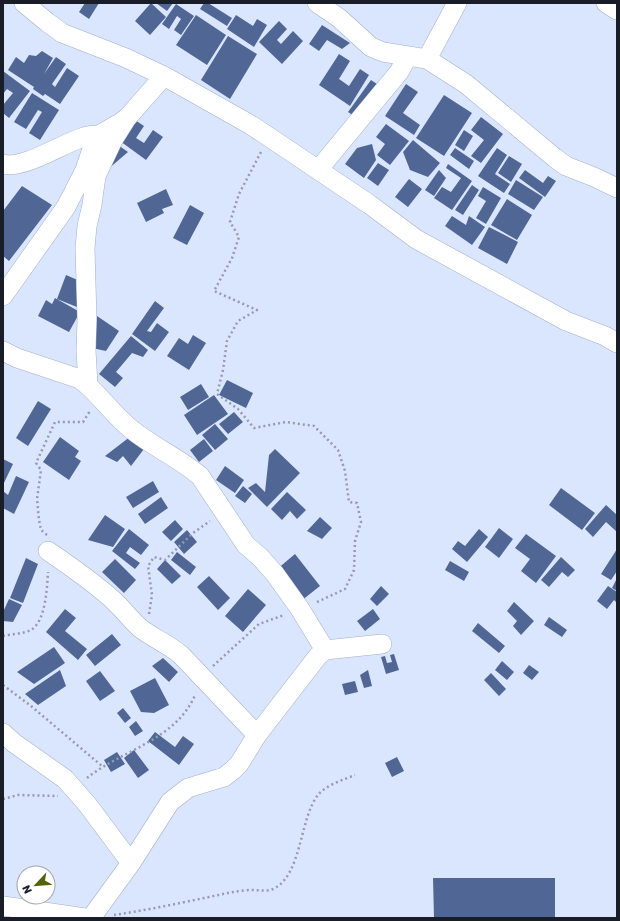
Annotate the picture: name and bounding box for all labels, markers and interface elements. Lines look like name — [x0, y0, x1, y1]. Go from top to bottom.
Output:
north arrow — [16, 865, 56, 905]
text: N — [20, 883, 35, 896]

